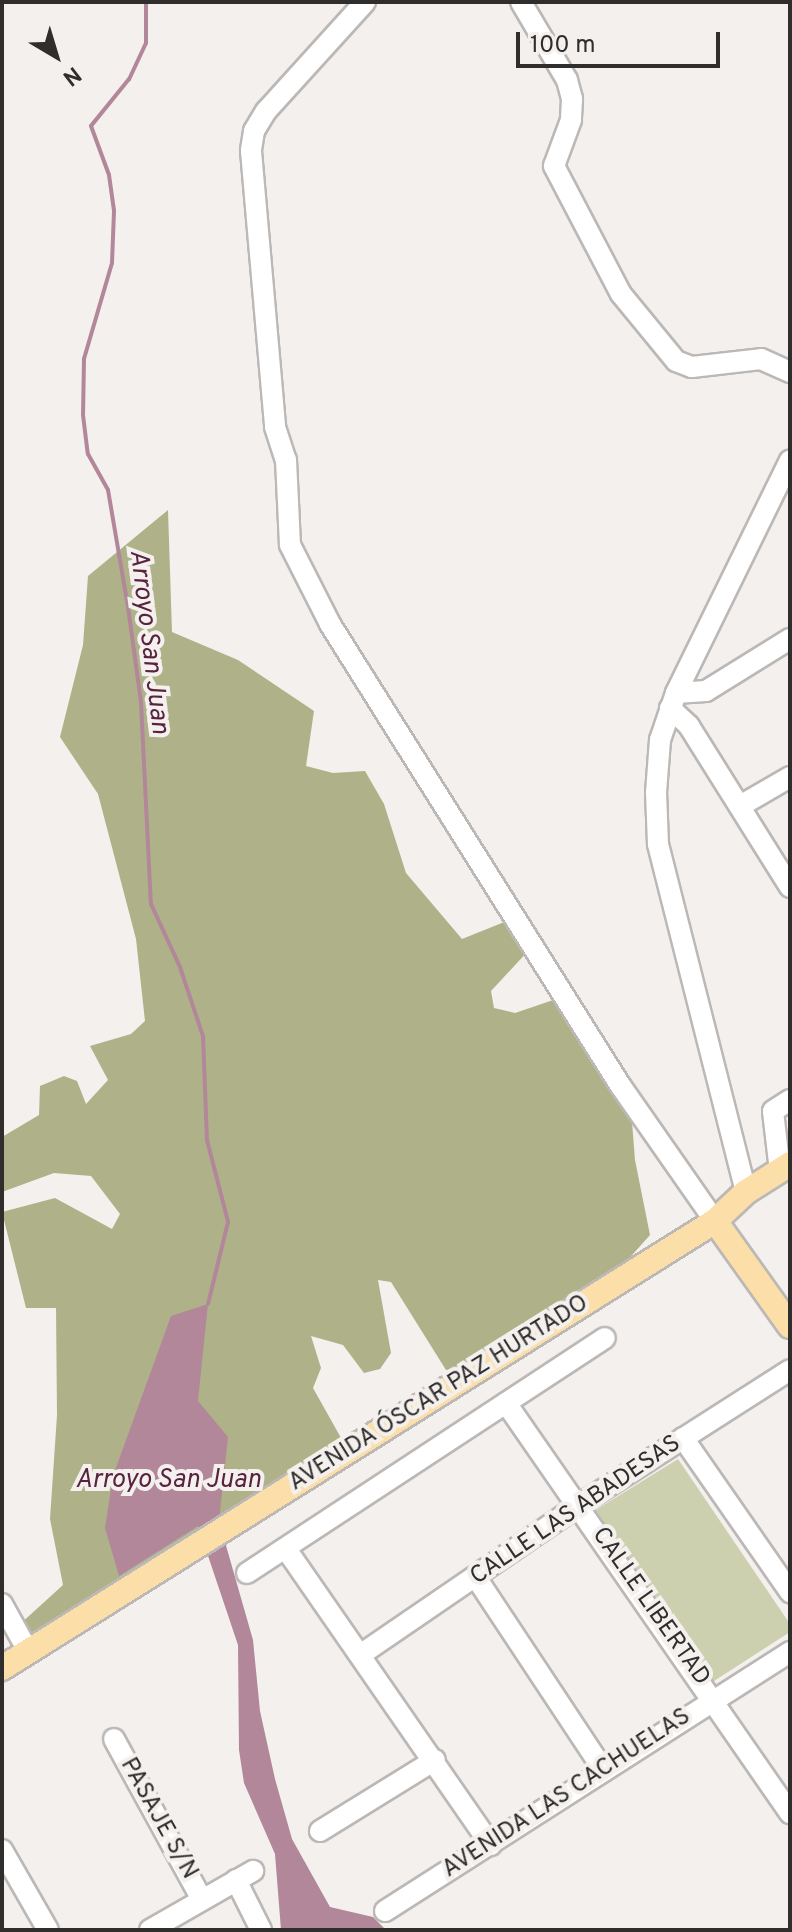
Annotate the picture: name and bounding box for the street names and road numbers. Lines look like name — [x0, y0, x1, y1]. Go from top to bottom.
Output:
street label: AVENIDA ÓSCAR PAZ HURTADO — [284, 1289, 594, 1499]
street label: CALLE LAS ABADESAS — [465, 1430, 687, 1592]
street label: CALLE LIBERTAD — [585, 1522, 715, 1692]
street label: AVENIDA LAS CACHUELAS — [437, 1703, 697, 1885]
street label: PASAJE S/N — [113, 1753, 203, 1885]

